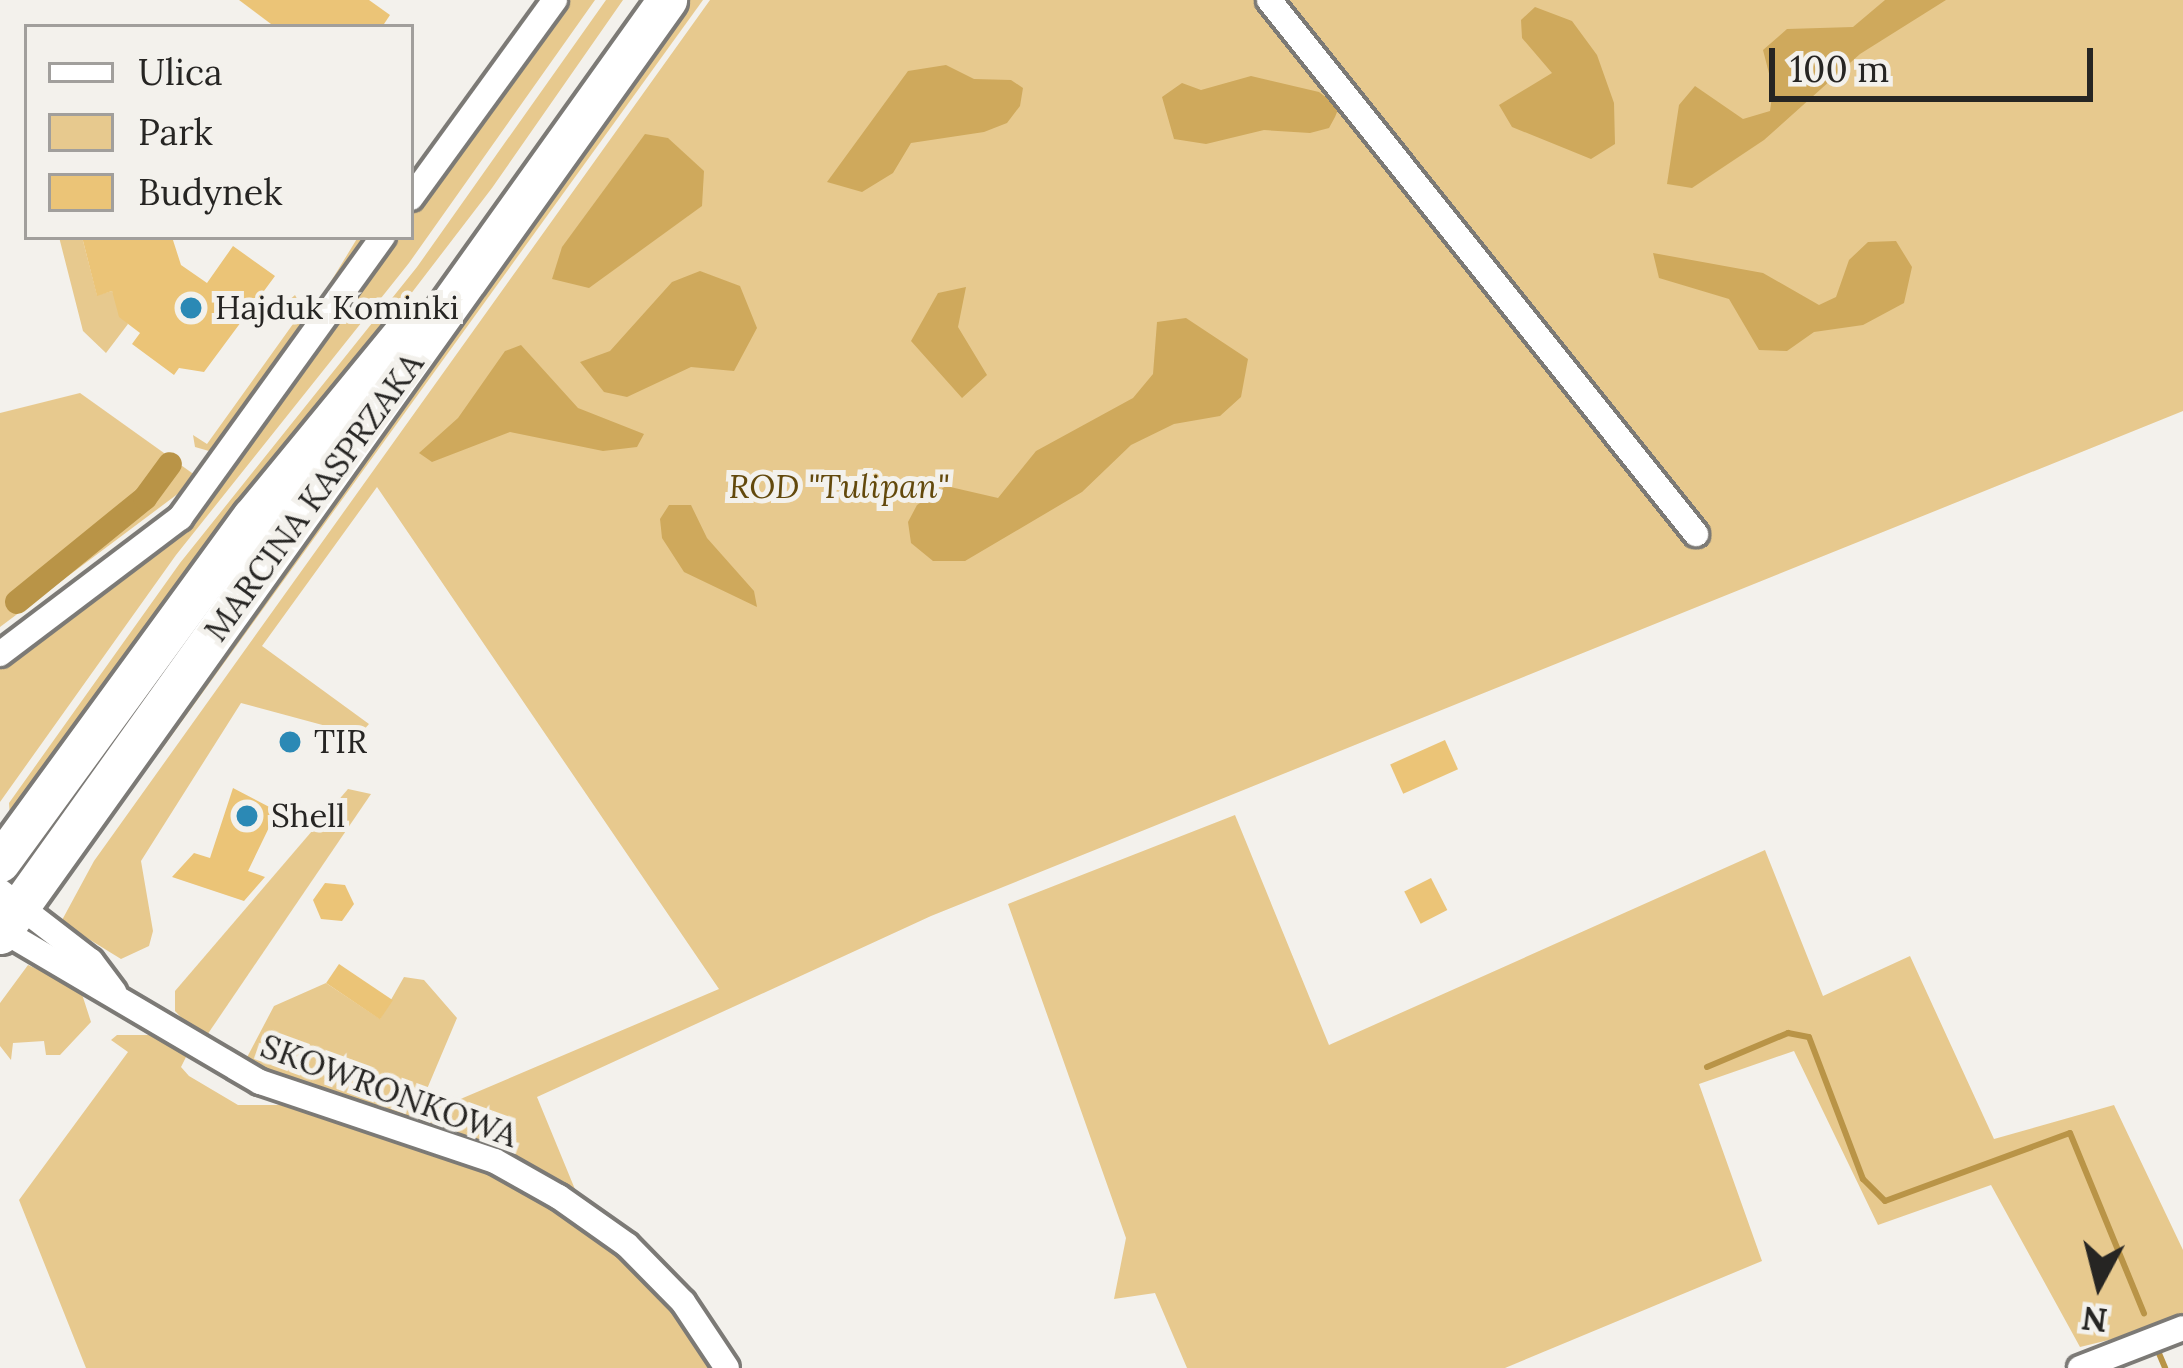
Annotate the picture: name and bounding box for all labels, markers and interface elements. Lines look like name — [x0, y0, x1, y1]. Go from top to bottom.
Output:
legend — [24, 24, 414, 240]
scale bar — [1775, 24, 2099, 98]
text: 100 m — [1790, 46, 1889, 92]
text: Ulica — [138, 49, 223, 95]
text: Park — [138, 109, 213, 155]
text: Budynek — [138, 169, 283, 215]
place label: Hajduk Kominki — [215, 288, 459, 328]
marker: Hajduk Kominki — [178, 295, 204, 321]
street label: MARCINA KASPRZAKA — [196, 345, 432, 649]
park label: ROD "Tulipan" — [729, 467, 949, 507]
place label: TIR — [314, 722, 367, 762]
marker: TIR — [277, 729, 303, 755]
place label: Shell — [271, 796, 345, 836]
marker: Shell — [234, 803, 260, 829]
street label: SKOWRONKOWA — [255, 1026, 523, 1156]
north arrow — [2039, 1224, 2159, 1344]
text: N — [2079, 1297, 2110, 1342]

